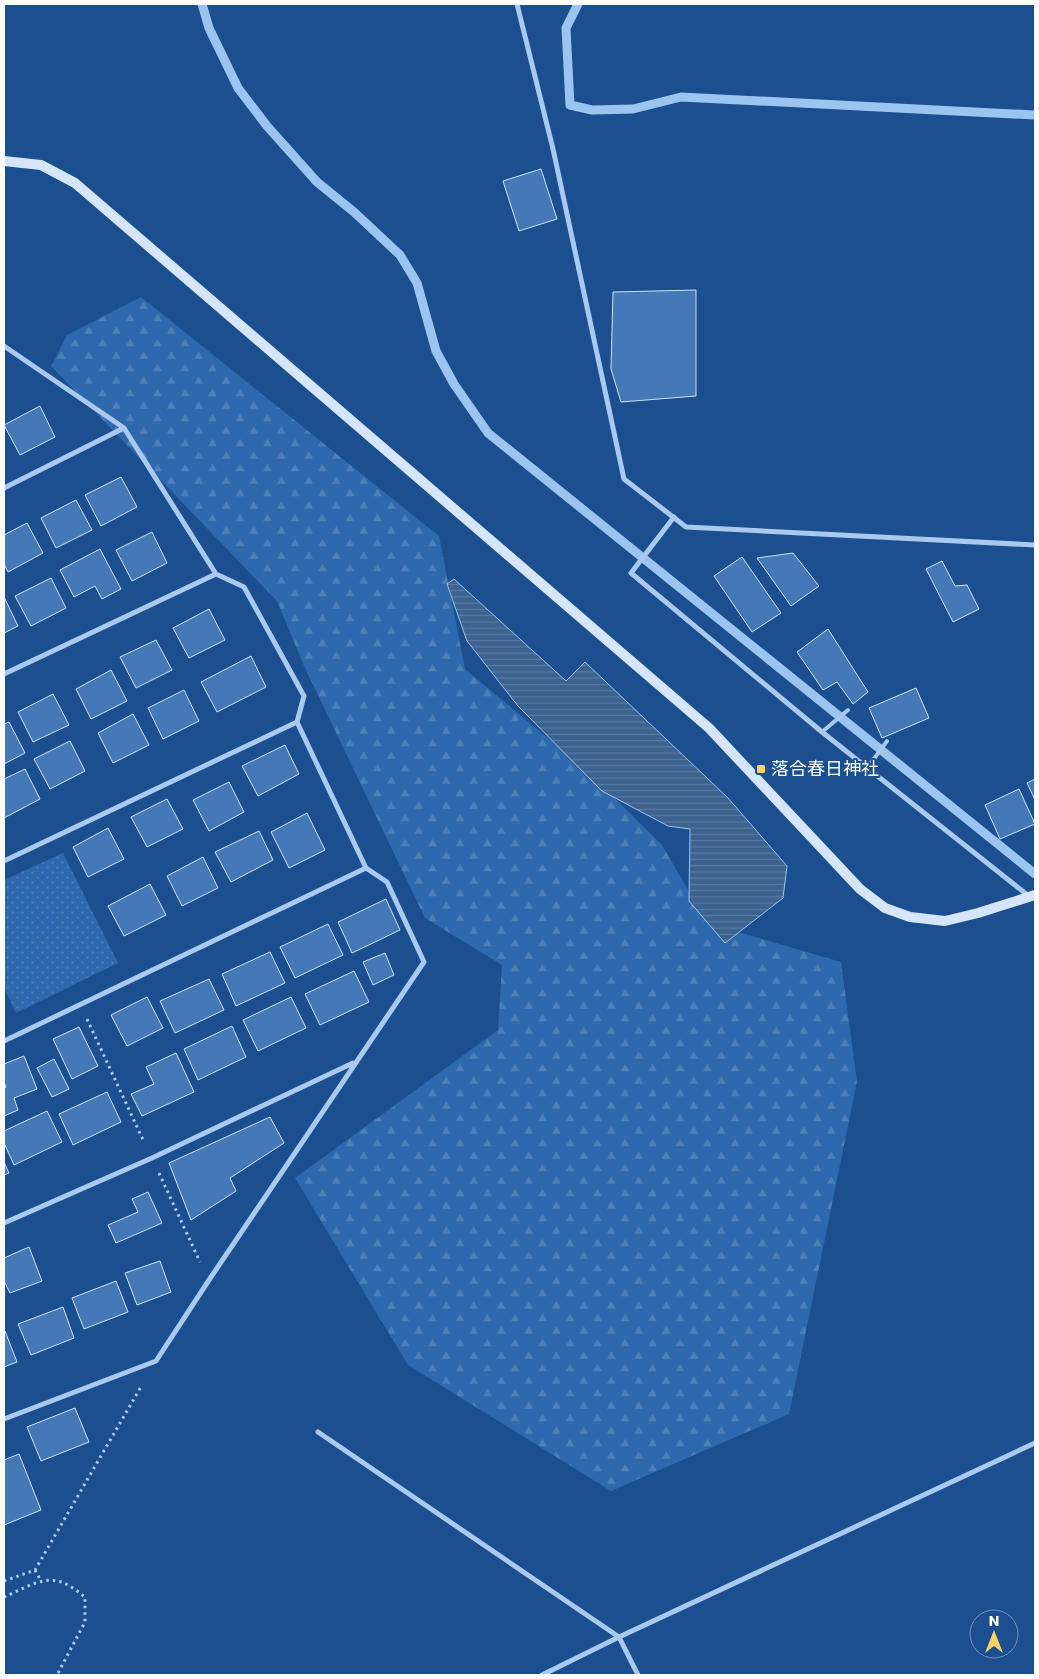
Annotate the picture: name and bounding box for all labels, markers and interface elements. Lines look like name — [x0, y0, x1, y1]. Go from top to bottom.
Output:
place label: 落合春日神社 — [771, 756, 879, 781]
marker: 落合春日神社 — [755, 763, 767, 775]
north arrow — [969, 1609, 1019, 1659]
text: N — [989, 1611, 999, 1631]

